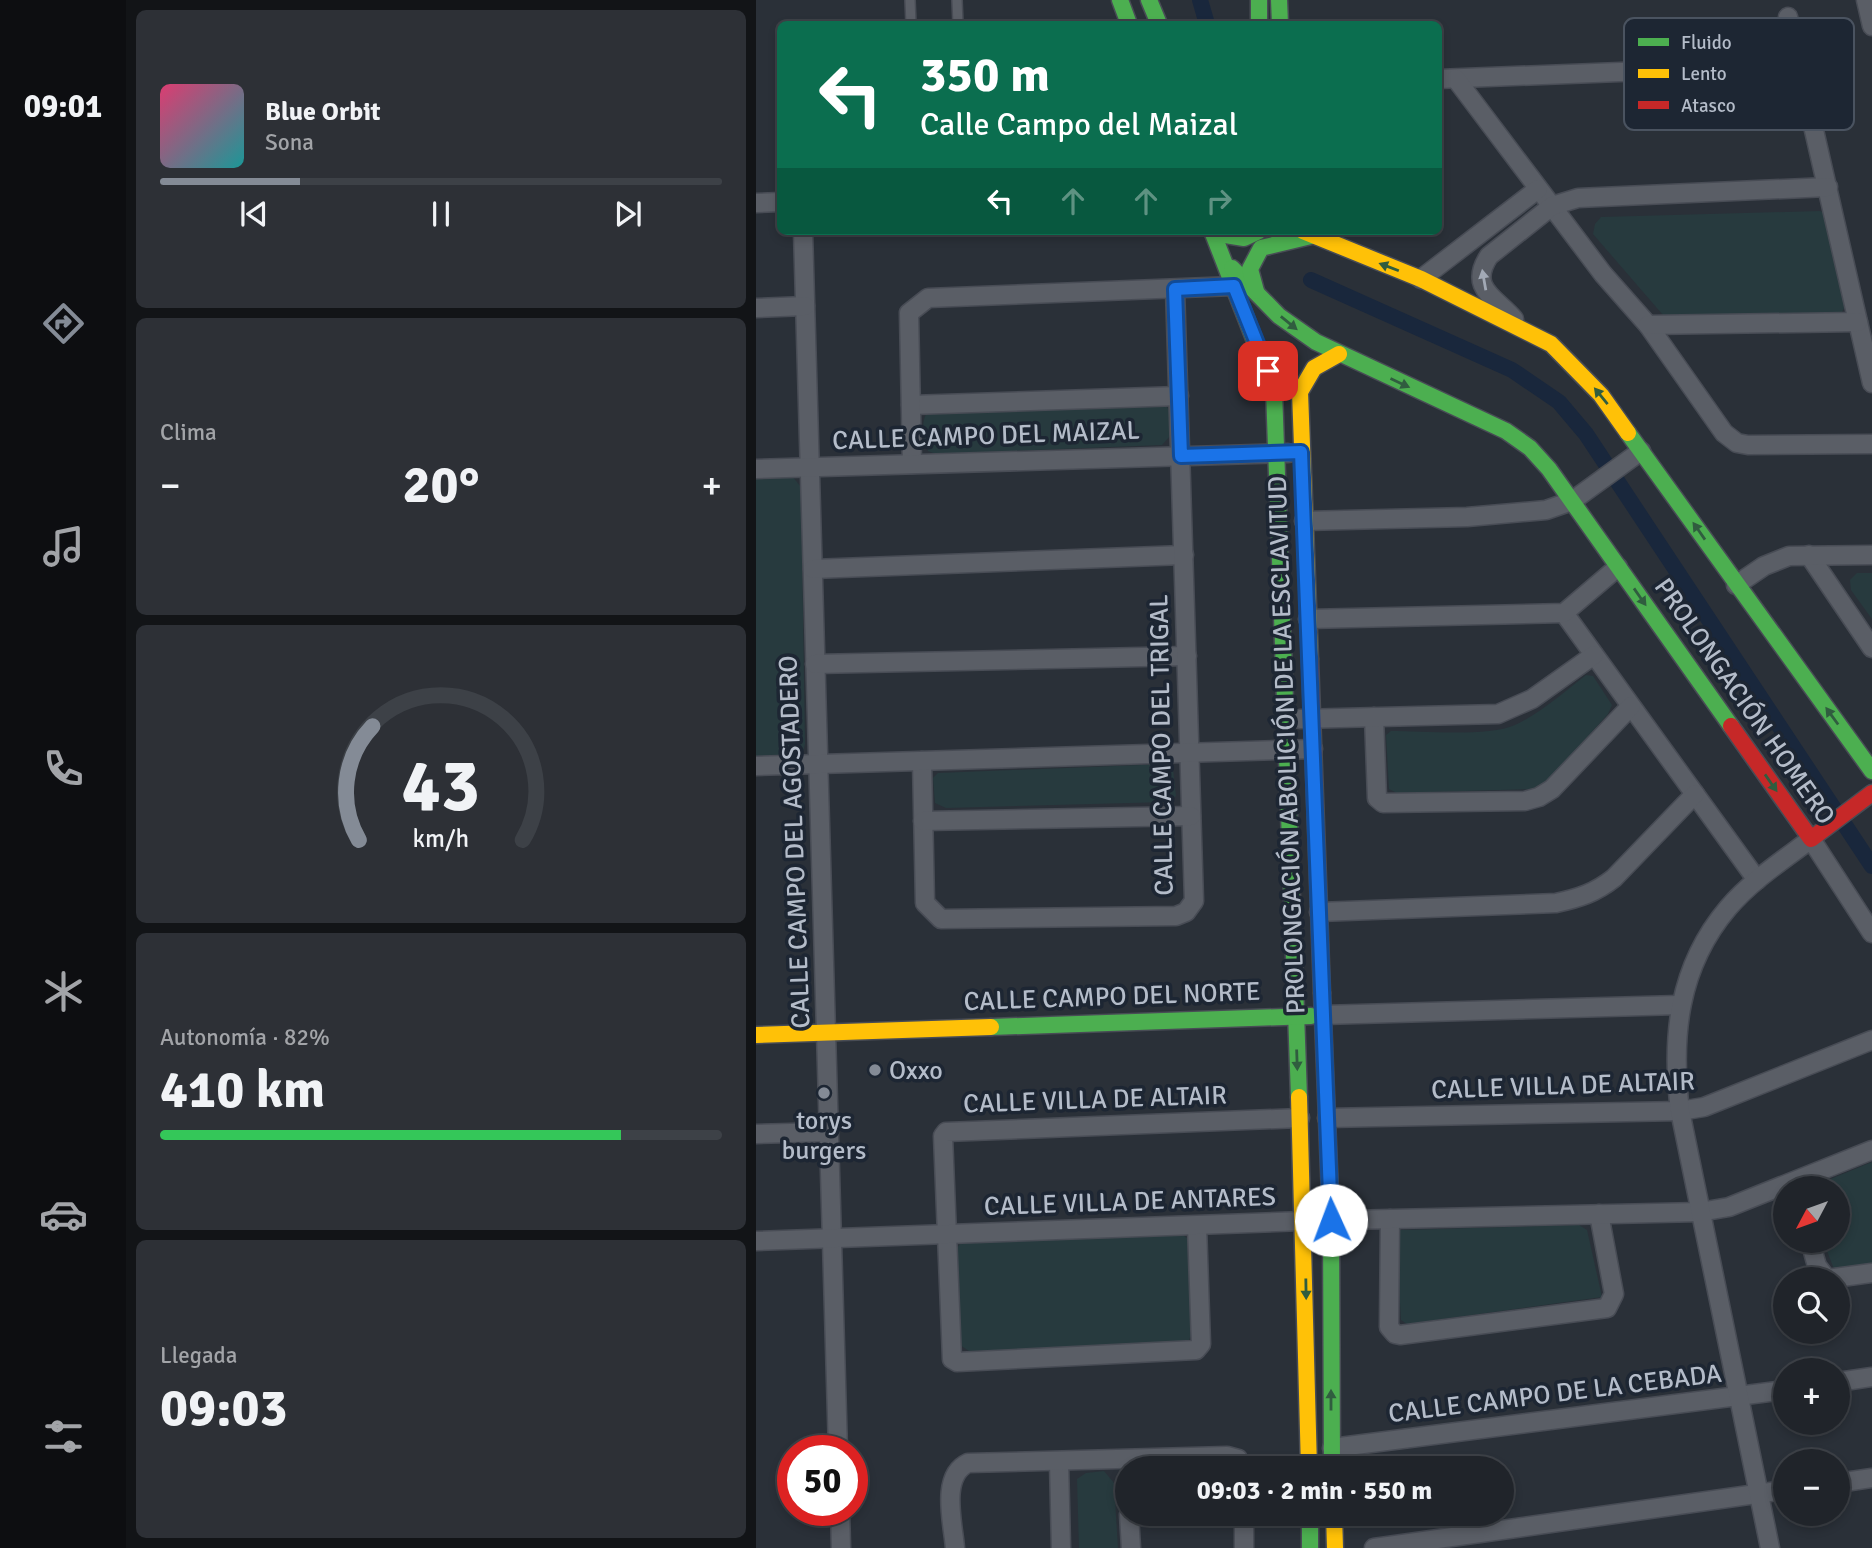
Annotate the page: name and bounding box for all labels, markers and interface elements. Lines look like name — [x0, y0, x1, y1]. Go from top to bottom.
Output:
legend — [1624, 18, 1854, 130]
text: Fluido — [1681, 31, 1732, 55]
text: 350 m — [920, 45, 1050, 105]
icon: left — [805, 49, 896, 140]
text: Lento — [1681, 62, 1727, 86]
text: 09:01 — [24, 87, 102, 126]
text: Atasco — [1681, 94, 1736, 118]
text: Blue Orbit — [265, 96, 381, 128]
text: Calle Campo del Maizal — [920, 105, 1238, 144]
text: Sona — [265, 128, 314, 157]
icon: left — [981, 182, 1019, 220]
icon: ahead — [1054, 182, 1092, 220]
icon: ahead — [1127, 182, 1165, 220]
icon: right — [1200, 182, 1238, 220]
icon: previous — [235, 195, 273, 233]
icon: pause — [422, 195, 460, 233]
icon: next — [609, 195, 647, 233]
one-way arrow — [1379, 261, 1400, 272]
one-way arrow — [1478, 269, 1489, 291]
icon: directions — [39, 299, 88, 348]
one-way arrow — [1279, 316, 1297, 331]
pin — [1238, 341, 1298, 401]
icon: arrive — [1249, 352, 1287, 390]
one-way arrow — [1390, 377, 1410, 389]
one-way arrow — [1594, 388, 1609, 405]
street label: CALLE CAMPO DEL MAIZAL — [832, 415, 1140, 457]
text: Clima — [160, 418, 217, 447]
text: 20° — [403, 453, 479, 517]
text: − — [160, 462, 181, 509]
text: + — [701, 462, 722, 509]
street label: PROLONGACIÓN ABOLICIÓN DE LA ESCLAVITUD — [1262, 475, 1312, 1015]
icon: music — [39, 522, 88, 571]
one-way arrow — [1692, 522, 1706, 540]
street label: PROLONGACIÓN HOMERO — [1647, 572, 1841, 831]
one-way arrow — [1633, 588, 1647, 606]
street label: CALLE CAMPO DEL TRIGAL — [1143, 594, 1181, 896]
street label: CALLE CAMPO DEL AGOSTADERO — [772, 655, 818, 1029]
one-way arrow — [1825, 707, 1839, 725]
text: 43 — [402, 742, 480, 831]
icon: phone — [39, 744, 88, 793]
one-way arrow — [1764, 774, 1778, 792]
text: km/h — [413, 823, 469, 854]
icon: climate — [39, 967, 88, 1016]
street label: CALLE CAMPO DEL NORTE — [963, 976, 1261, 1018]
text: Autonomía · 82% — [160, 1023, 330, 1052]
one-way arrow — [1292, 1049, 1303, 1071]
place label: Oxxo — [889, 1055, 943, 1087]
text: 410 km — [160, 1058, 325, 1122]
marker: Oxxo — [867, 1062, 883, 1078]
street label: CALLE VILLA DE ALTAIR — [1431, 1065, 1695, 1107]
street label: CALLE VILLA DE ALTAIR — [963, 1079, 1227, 1121]
marker: torys burgers — [816, 1085, 832, 1101]
place label: torys burgers — [782, 1105, 866, 1167]
north arrow — [1773, 1176, 1850, 1253]
map controls — [1773, 1176, 1850, 1526]
street label: CALLE VILLA DE ANTARES — [983, 1181, 1277, 1223]
position arrow — [1294, 1183, 1368, 1257]
icon: car — [39, 1190, 88, 1239]
button: search — [1773, 1267, 1850, 1344]
one-way arrow — [1300, 1278, 1312, 1300]
text: Llegada — [160, 1341, 237, 1370]
street label: CALLE CAMPO DE LA CEBADA — [1387, 1358, 1724, 1430]
button: + — [1773, 1358, 1850, 1435]
text: 09:03 — [160, 1376, 288, 1440]
one-way arrow — [1325, 1389, 1337, 1411]
icon: filters — [39, 1412, 88, 1461]
speed limit sign: 50 — [777, 1435, 868, 1526]
button: − — [1773, 1449, 1850, 1526]
text: 09:03 · 2 min · 550 m — [1197, 1475, 1432, 1507]

